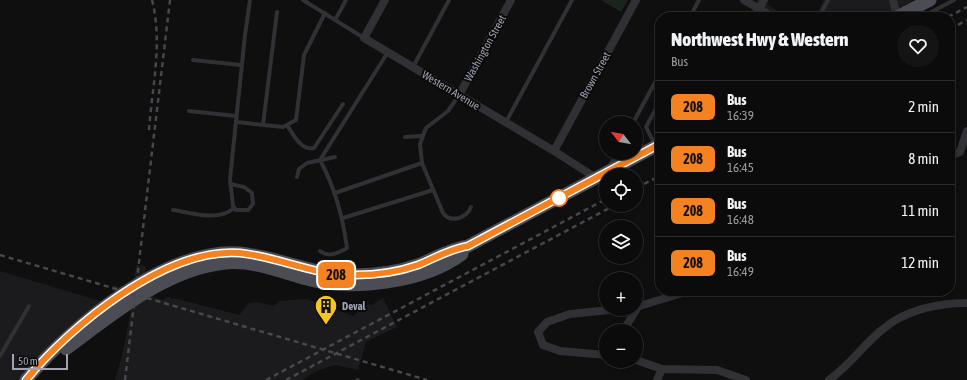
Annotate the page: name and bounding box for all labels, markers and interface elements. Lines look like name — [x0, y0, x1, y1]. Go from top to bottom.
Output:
street label: Washington Street — [462, 13, 508, 83]
button: heart — [897, 25, 939, 67]
text: Northwest Hwy & Western — [671, 28, 848, 50]
street label: Brown Street — [577, 50, 613, 100]
text: Bus — [671, 54, 688, 69]
street label: Western Avenue — [420, 68, 482, 112]
text: Bus — [727, 91, 747, 108]
text: 2 min — [908, 98, 939, 115]
text: 208 — [683, 99, 703, 115]
text: 16:39 — [727, 108, 754, 123]
north arrow — [599, 116, 643, 160]
map controls — [599, 116, 643, 368]
text: Bus — [727, 143, 747, 160]
text: 8 min — [908, 150, 939, 167]
text: 208 — [683, 151, 703, 167]
text: 16:45 — [727, 160, 754, 175]
button: locate — [599, 168, 643, 212]
unlabelled marker — [550, 189, 568, 207]
text: Bus — [727, 195, 747, 212]
text: 11 min — [901, 202, 939, 219]
text: 208 — [683, 203, 703, 219]
text: 16:48 — [727, 212, 754, 227]
button: layers — [599, 220, 643, 264]
text: Bus — [727, 247, 747, 264]
text: 12 min — [901, 254, 939, 271]
text: 208 — [683, 255, 703, 271]
line badge: 208 — [313, 262, 359, 288]
text: 16:49 — [727, 264, 754, 279]
text: 208 — [326, 267, 346, 283]
button: + — [599, 272, 643, 316]
building icon: Deval — [313, 293, 339, 326]
place label: Deval — [342, 300, 367, 312]
button: − — [599, 324, 643, 368]
scale bar — [12, 352, 68, 371]
text: 50 m — [18, 355, 38, 367]

